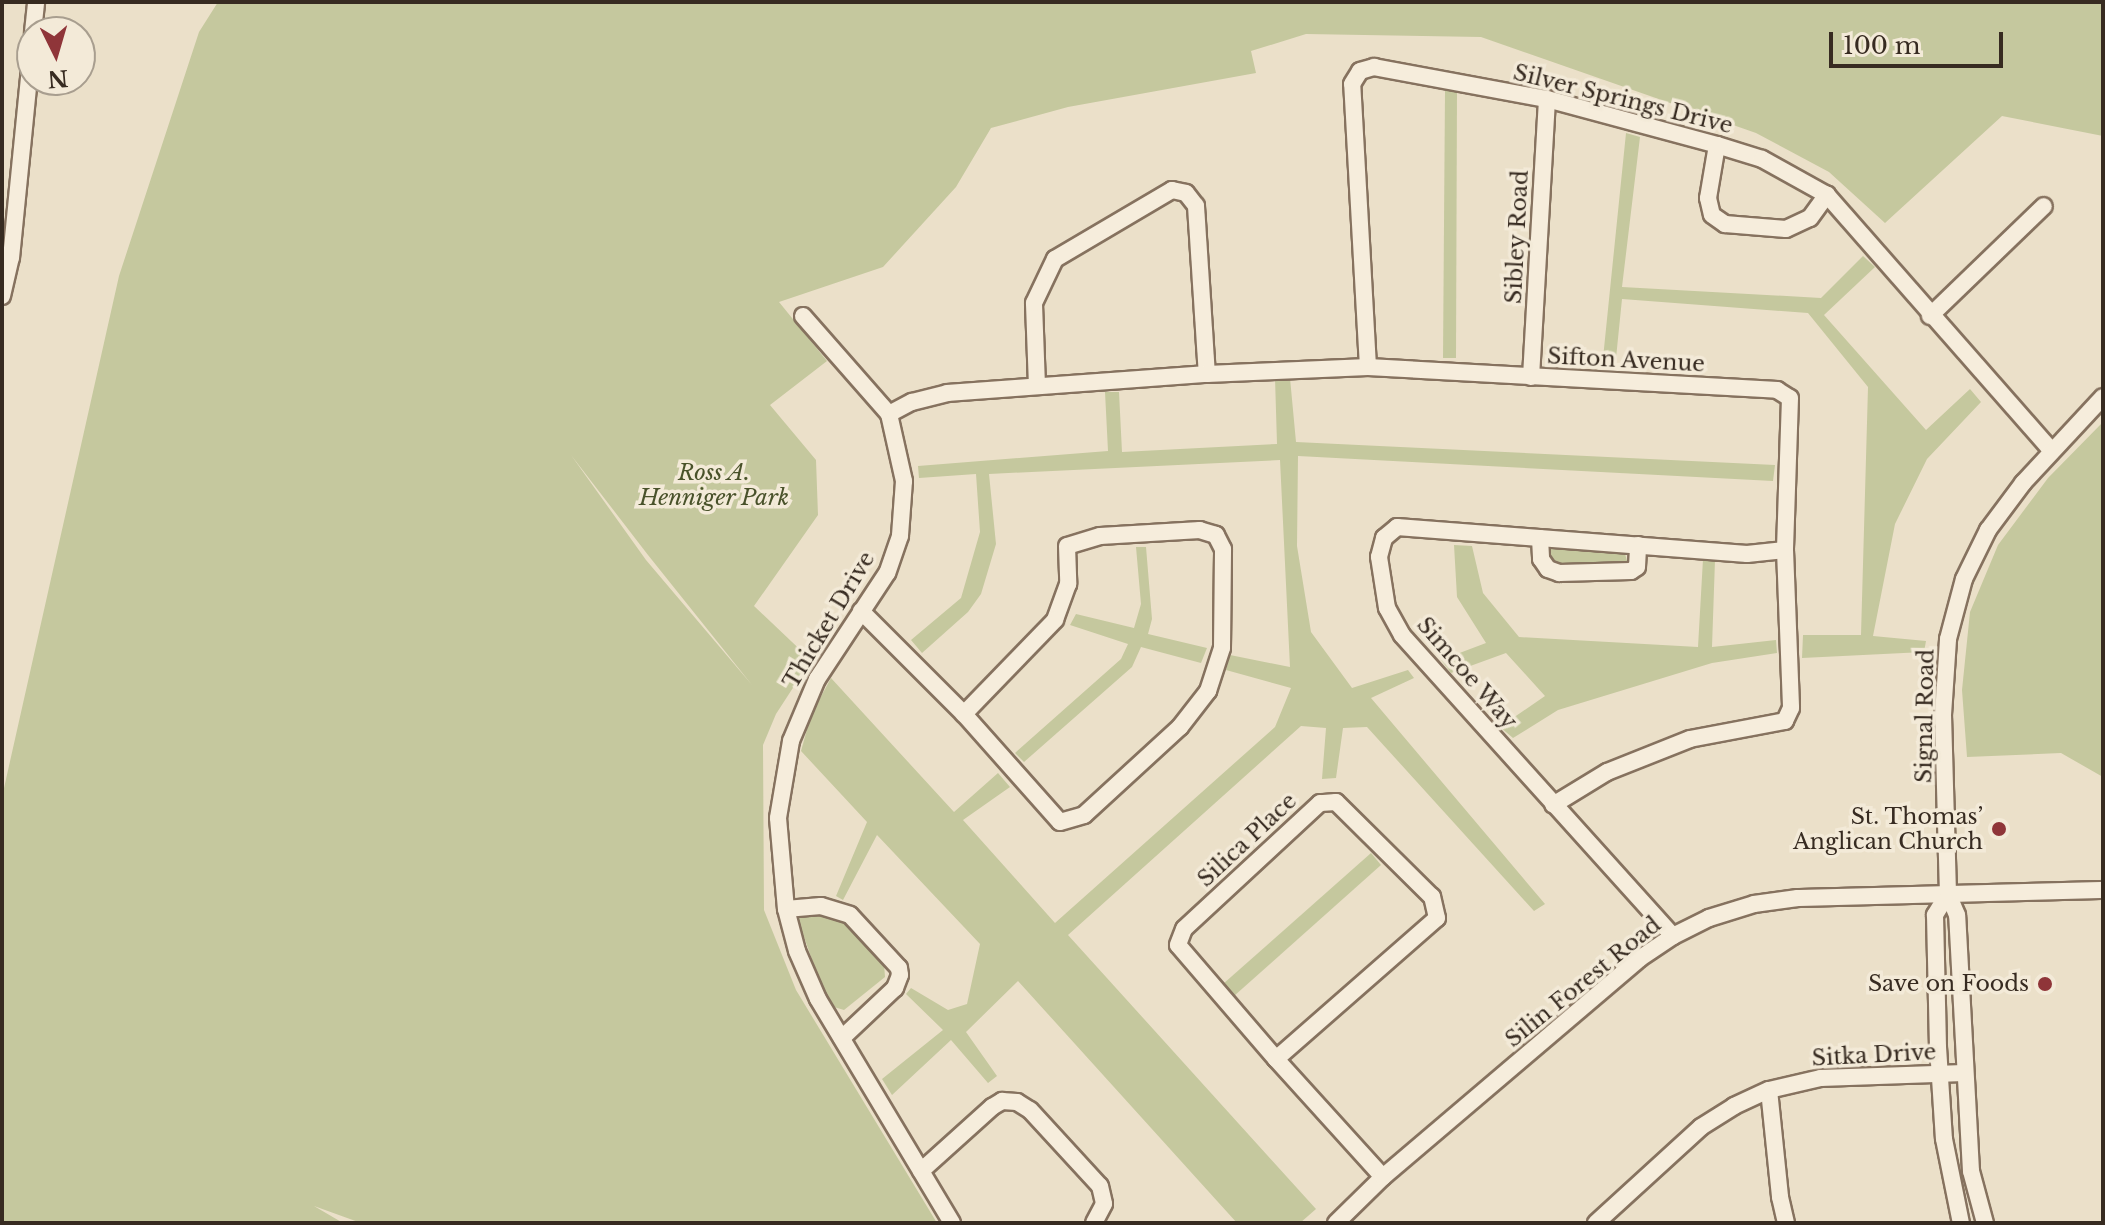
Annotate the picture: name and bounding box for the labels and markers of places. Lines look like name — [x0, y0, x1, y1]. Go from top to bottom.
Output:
place label: St. Thomas’ Anglican Church — [1793, 803, 1983, 854]
marker: St. Thomas’ Anglican Church — [1990, 820, 2008, 838]
place label: Save on Foods — [1868, 971, 2029, 997]
marker: Save on Foods — [2036, 975, 2054, 993]

